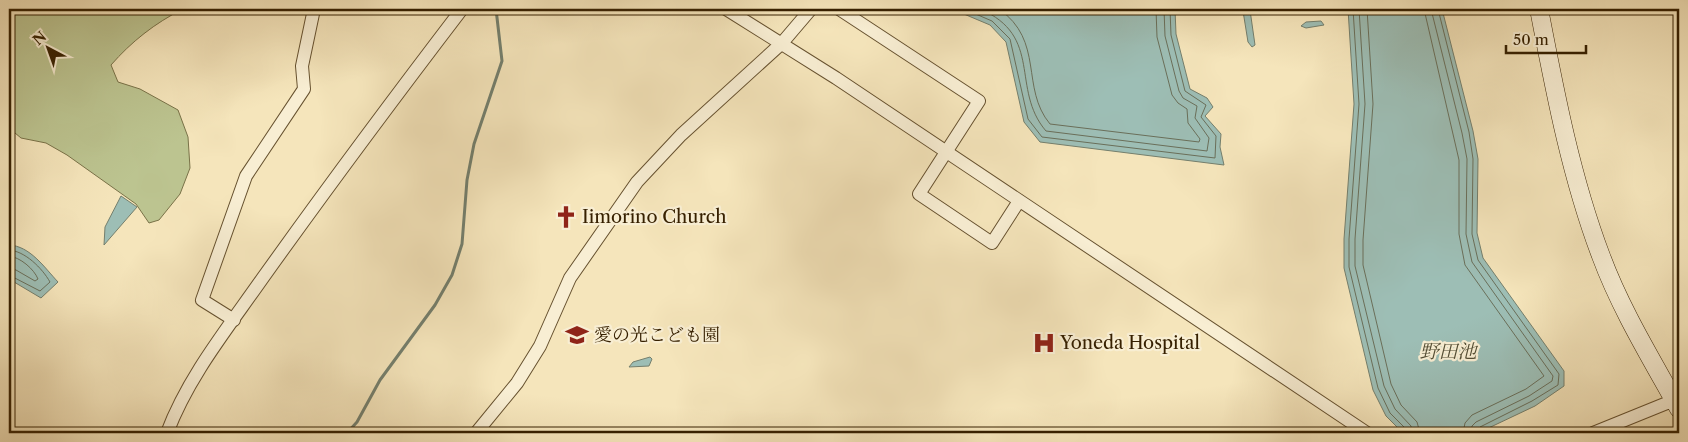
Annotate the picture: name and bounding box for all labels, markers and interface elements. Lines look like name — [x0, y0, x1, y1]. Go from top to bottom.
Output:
north arrow — [22, 22, 72, 72]
scale bar — [1506, 22, 1586, 54]
text: N — [29, 27, 50, 49]
text: 50 m — [1513, 30, 1549, 49]
church icon: Iimorino Church — [553, 204, 579, 230]
place label: Iimorino Church — [582, 206, 727, 228]
school or university icon: 愛の光こども園 — [564, 322, 590, 348]
place label: 愛の光こども園 — [594, 324, 720, 346]
hospital icon: Yoneda Hospital — [1031, 330, 1057, 356]
place label: Yoneda Hospital — [1059, 332, 1200, 354]
water label: 野田池 — [1419, 340, 1478, 363]

